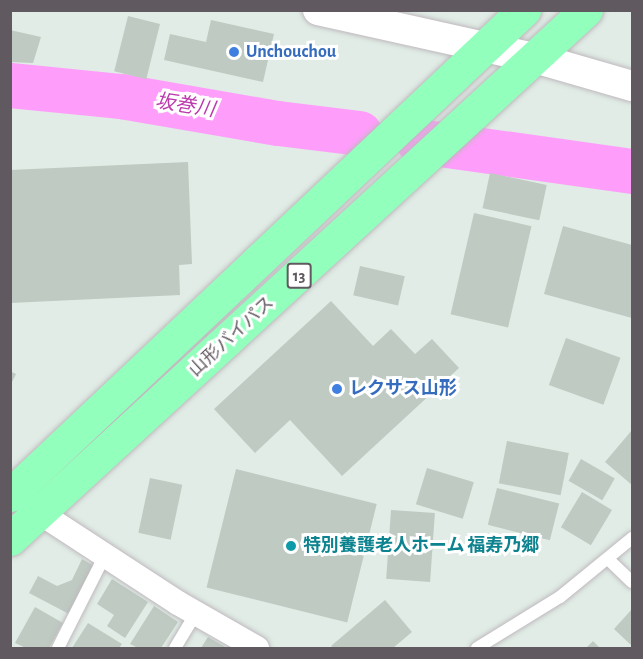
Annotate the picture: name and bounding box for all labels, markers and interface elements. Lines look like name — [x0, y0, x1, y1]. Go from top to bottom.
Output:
place label: Unchouchou — [246, 41, 336, 63]
marker: Unchouchou — [227, 45, 241, 59]
water label: 坂巻川 — [153, 89, 217, 123]
road number: 13 — [286, 263, 312, 289]
street label: 山形バイパス — [185, 292, 279, 382]
place label: レクサス山形 — [349, 378, 457, 400]
marker: レクサス山形 — [330, 382, 344, 396]
place label: 特別養護老人ホーム 福寿乃郷 — [303, 535, 540, 557]
marker: 特別養護老人ホーム 福寿乃郷 — [284, 539, 298, 553]

